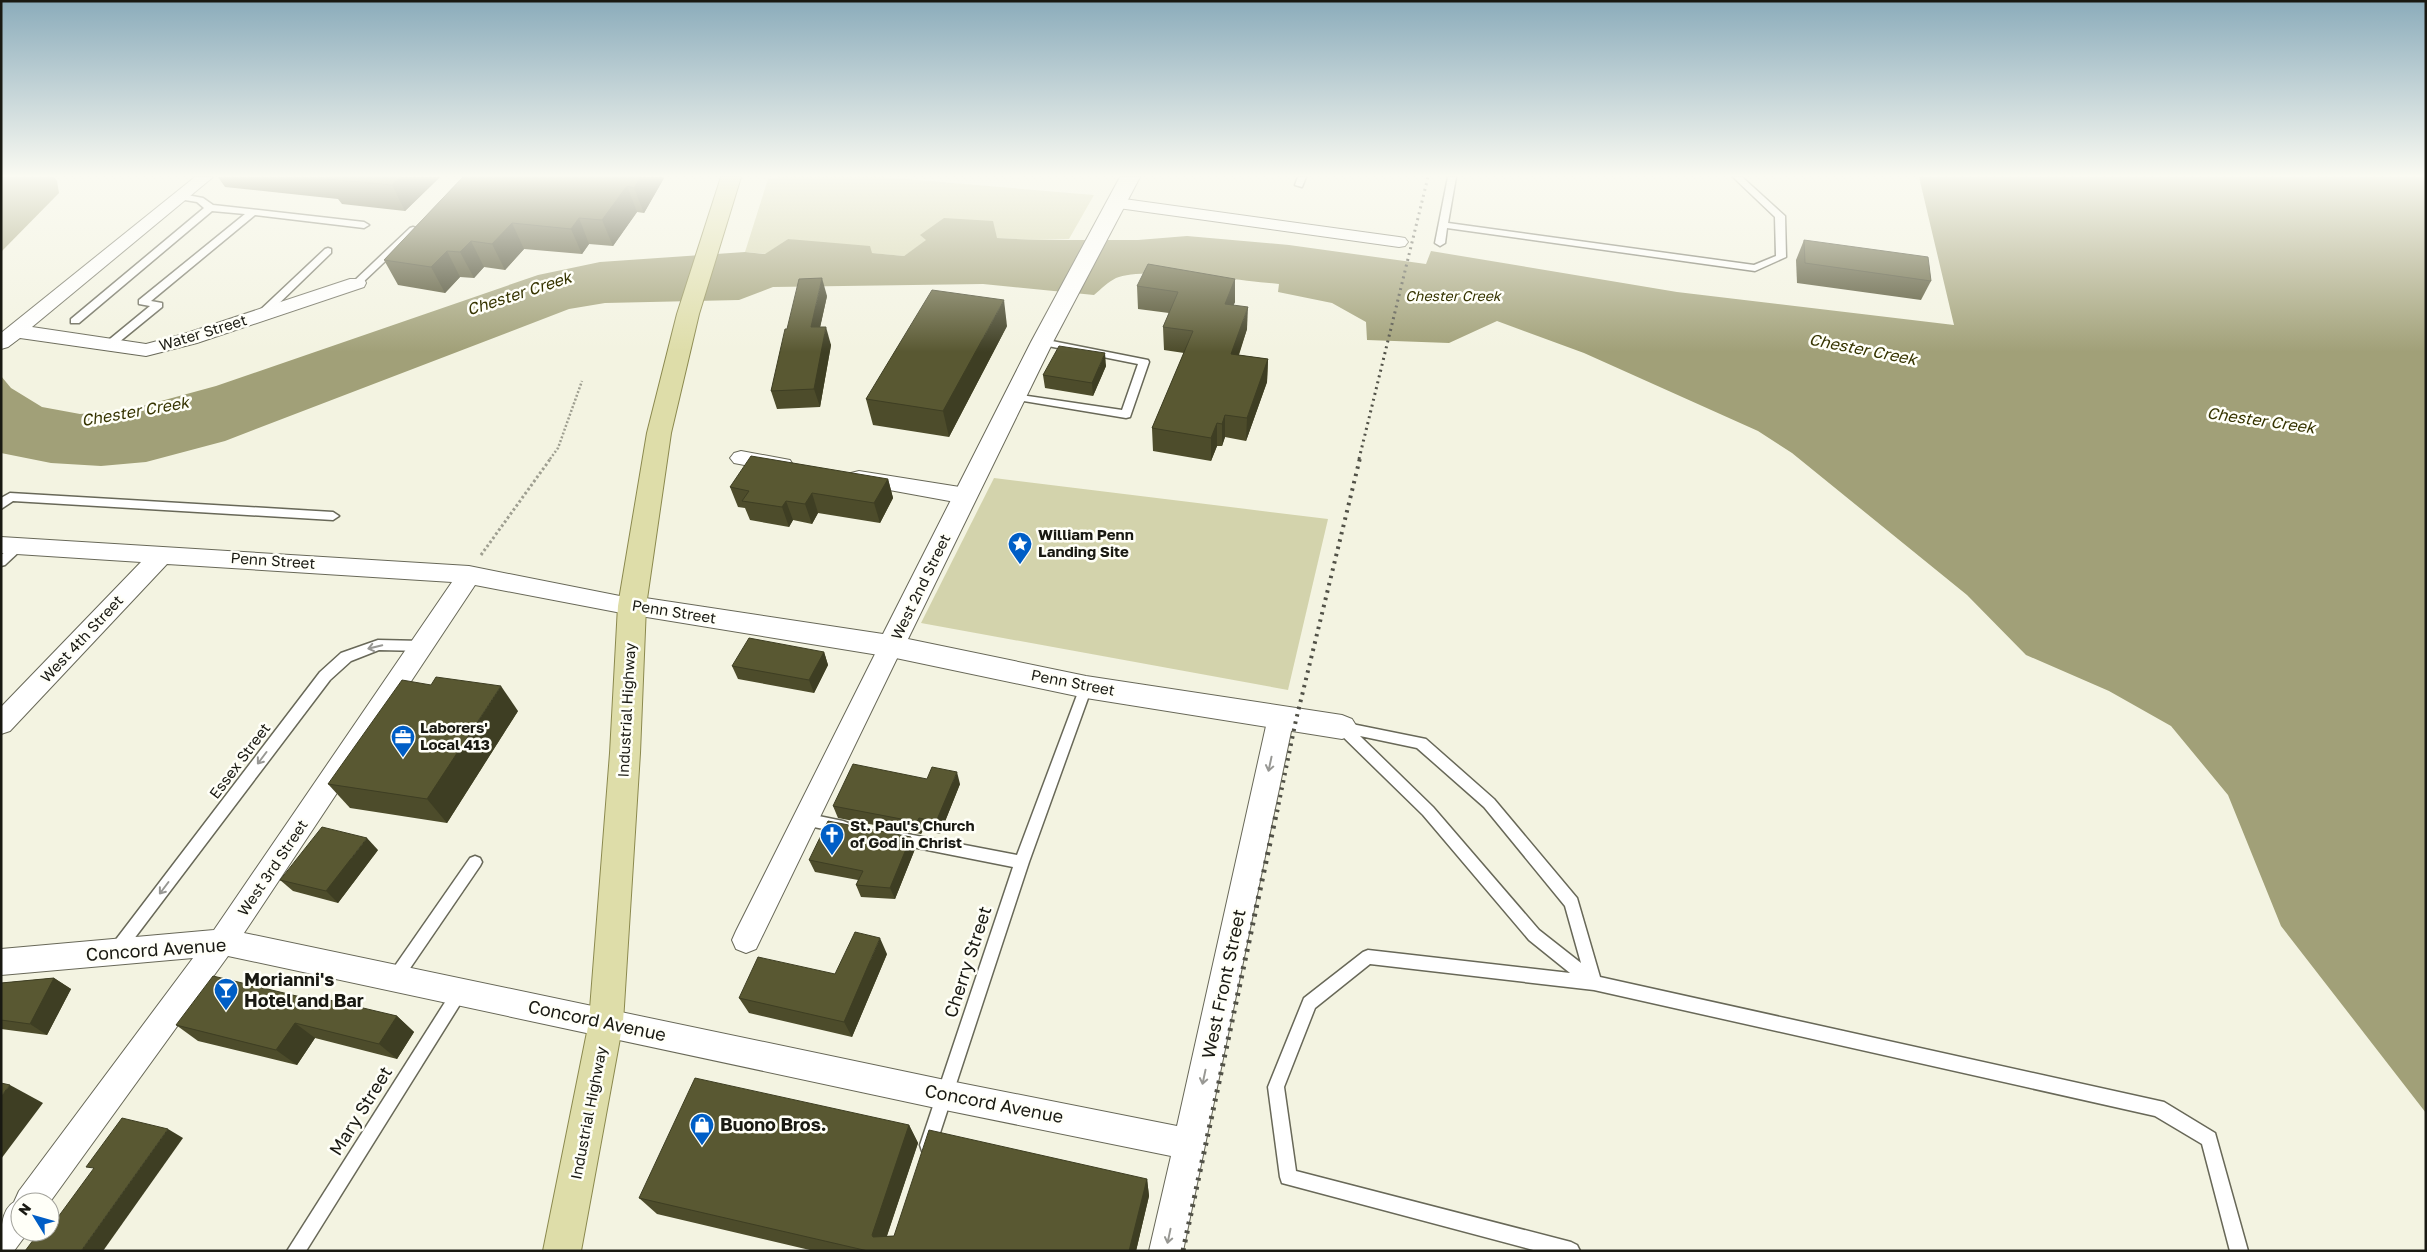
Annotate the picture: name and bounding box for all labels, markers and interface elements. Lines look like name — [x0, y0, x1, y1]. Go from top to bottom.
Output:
water label: Chester Creek — [464, 266, 576, 319]
water label: Chester Creek — [1405, 287, 1503, 304]
street label: Water Street — [157, 310, 249, 354]
water label: Chester Creek — [1808, 329, 1920, 370]
water label: Chester Creek — [80, 391, 192, 430]
water label: Chester Creek — [2206, 403, 2318, 438]
place label: William Penn Landing Site — [1038, 525, 1134, 560]
street label: West 2nd Street — [887, 531, 954, 642]
place icon: William Penn Landing Site — [1007, 531, 1033, 565]
street label: Penn Street — [230, 548, 316, 572]
street label: West 4th Street — [36, 591, 126, 686]
street label: Penn Street — [631, 595, 718, 627]
street label: Industrial Highway — [613, 641, 639, 778]
one-way arrow — [367, 643, 383, 652]
street label: Penn Street — [1030, 665, 1117, 699]
place label: Laborers' Local 413 — [420, 718, 490, 753]
street label: Essex Street — [205, 719, 273, 802]
office icon: Laborers' Local 413 — [390, 724, 416, 758]
one-way arrow — [257, 751, 268, 764]
one-way arrow — [1265, 756, 1275, 772]
street label: West 3rd Street — [233, 816, 311, 919]
place label: St. Paul's Church of God in Christ — [850, 816, 975, 851]
church icon: St. Paul's Church of God in Christ — [819, 822, 845, 856]
one-way arrow — [159, 881, 169, 895]
street label: Cherry Street — [939, 903, 995, 1020]
street label: West Front Street — [1196, 907, 1250, 1061]
street label: Concord Avenue — [85, 933, 227, 965]
place label: Morianni's Hotel and Bar — [244, 968, 364, 1011]
bar icon: Morianni's Hotel and Bar — [213, 977, 239, 1011]
street label: Concord Avenue — [526, 995, 668, 1045]
street label: Industrial Highway — [566, 1044, 610, 1181]
street label: Mary Street — [324, 1062, 396, 1159]
one-way arrow — [1199, 1069, 1208, 1085]
street label: Concord Avenue — [923, 1079, 1065, 1127]
shop icon: Buono Bros. — [689, 1112, 715, 1146]
place label: Buono Bros. — [720, 1113, 826, 1135]
north arrow — [10, 1192, 60, 1242]
text: N — [14, 1200, 34, 1218]
one-way arrow — [1164, 1228, 1174, 1244]

